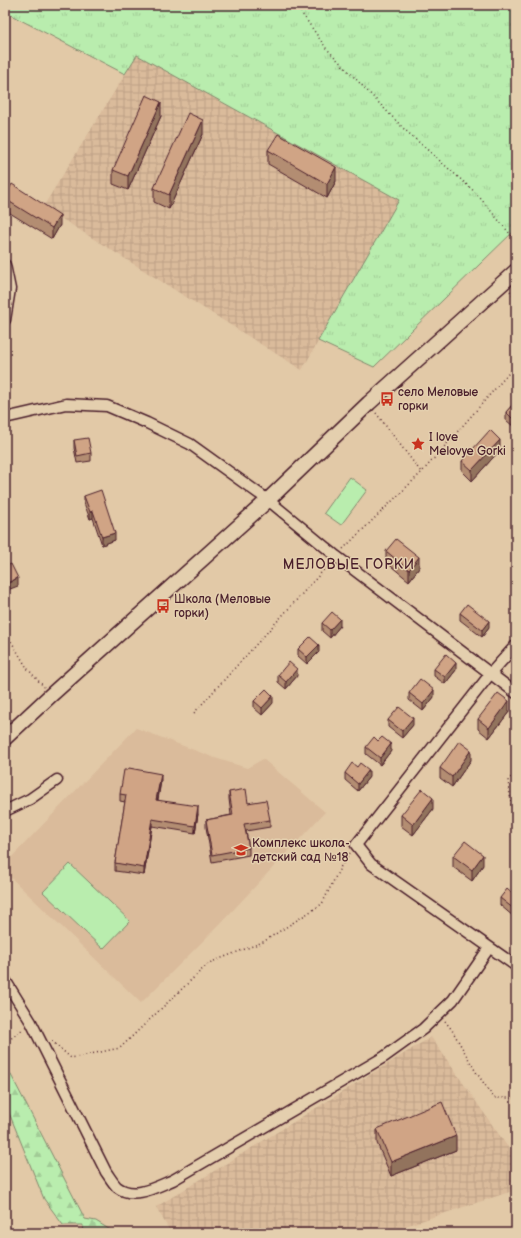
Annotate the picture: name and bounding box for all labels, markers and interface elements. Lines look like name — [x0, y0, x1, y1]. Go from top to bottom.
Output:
place label: село Меловые горки — [398, 385, 479, 414]
bus stop icon: село Меловые горки — [379, 391, 395, 407]
place label: I love Melovye Gorki — [429, 430, 506, 459]
place icon: I love Melovye Gorki — [410, 436, 426, 452]
district label: МЕЛОВЫЕ ГОРКИ — [283, 556, 415, 573]
place label: Школа (Меловые горки) — [174, 592, 271, 621]
bus stop icon: Школа (Меловые горки) — [155, 598, 171, 614]
place label: Комплекс школа- детский сад №18 — [252, 836, 350, 865]
school or university icon: Комплекс школа- детский сад №18 — [233, 842, 249, 858]

